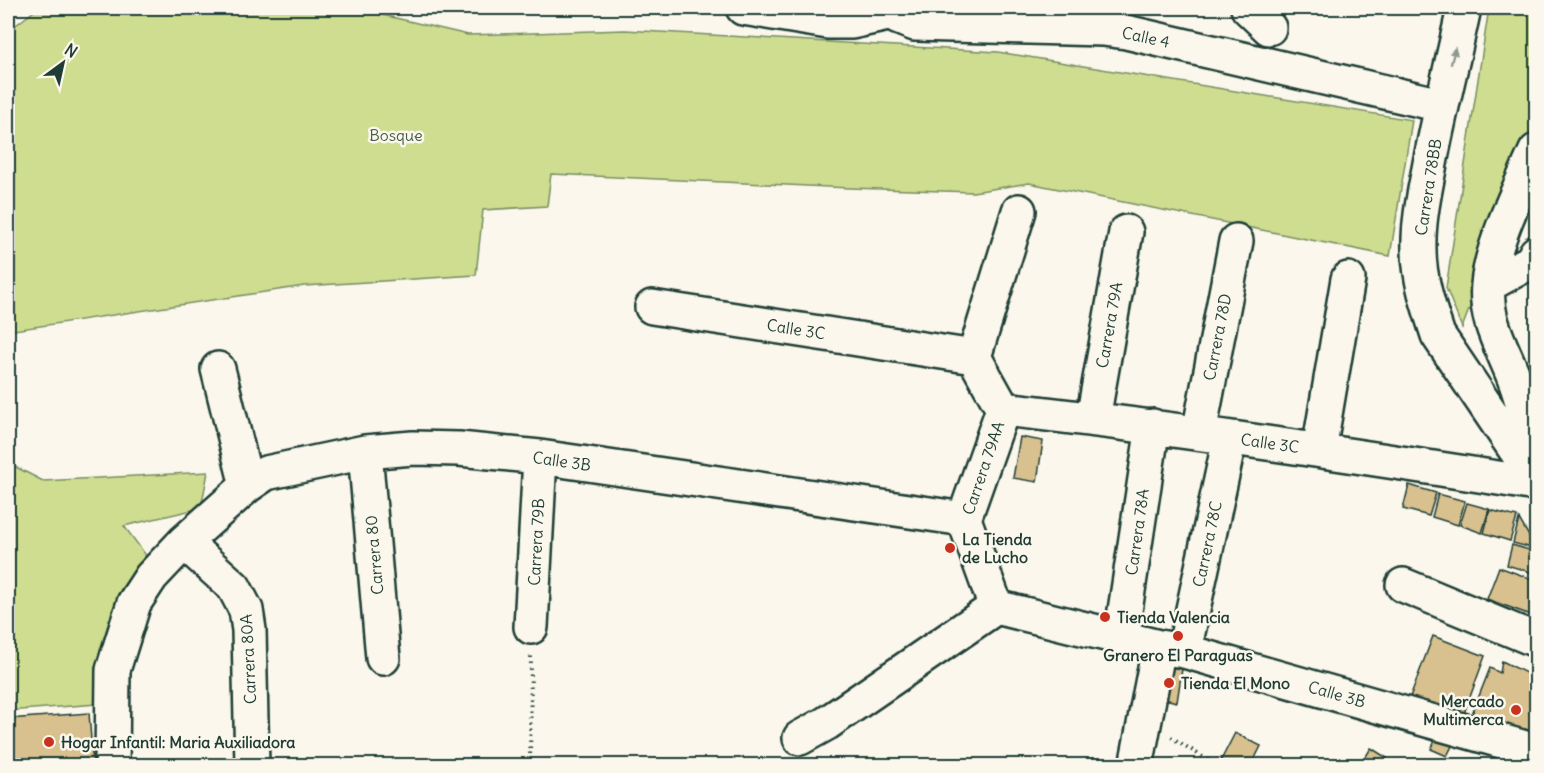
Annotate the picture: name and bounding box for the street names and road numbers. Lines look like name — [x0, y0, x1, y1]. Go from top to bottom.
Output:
street label: Calle 4 — [1120, 22, 1172, 52]
street label: Carrera 78BB — [1410, 137, 1446, 237]
street label: Carrera 79A — [1092, 280, 1126, 370]
street label: Carrera 78D — [1199, 292, 1235, 382]
street label: Calle 3C — [765, 315, 827, 343]
street label: Carrera 79AA — [958, 419, 1008, 517]
street label: Calle 3C — [1240, 429, 1300, 457]
street label: Calle 3B — [532, 447, 592, 475]
street label: Carrera 78A — [1121, 487, 1153, 577]
street label: Carrera 79B — [524, 498, 548, 586]
street label: Carrera 78C — [1188, 499, 1226, 589]
street label: Carrera 80 — [361, 514, 387, 596]
street label: Carrera 80A — [236, 614, 260, 704]
street label: Calle 3B — [1306, 676, 1368, 712]

